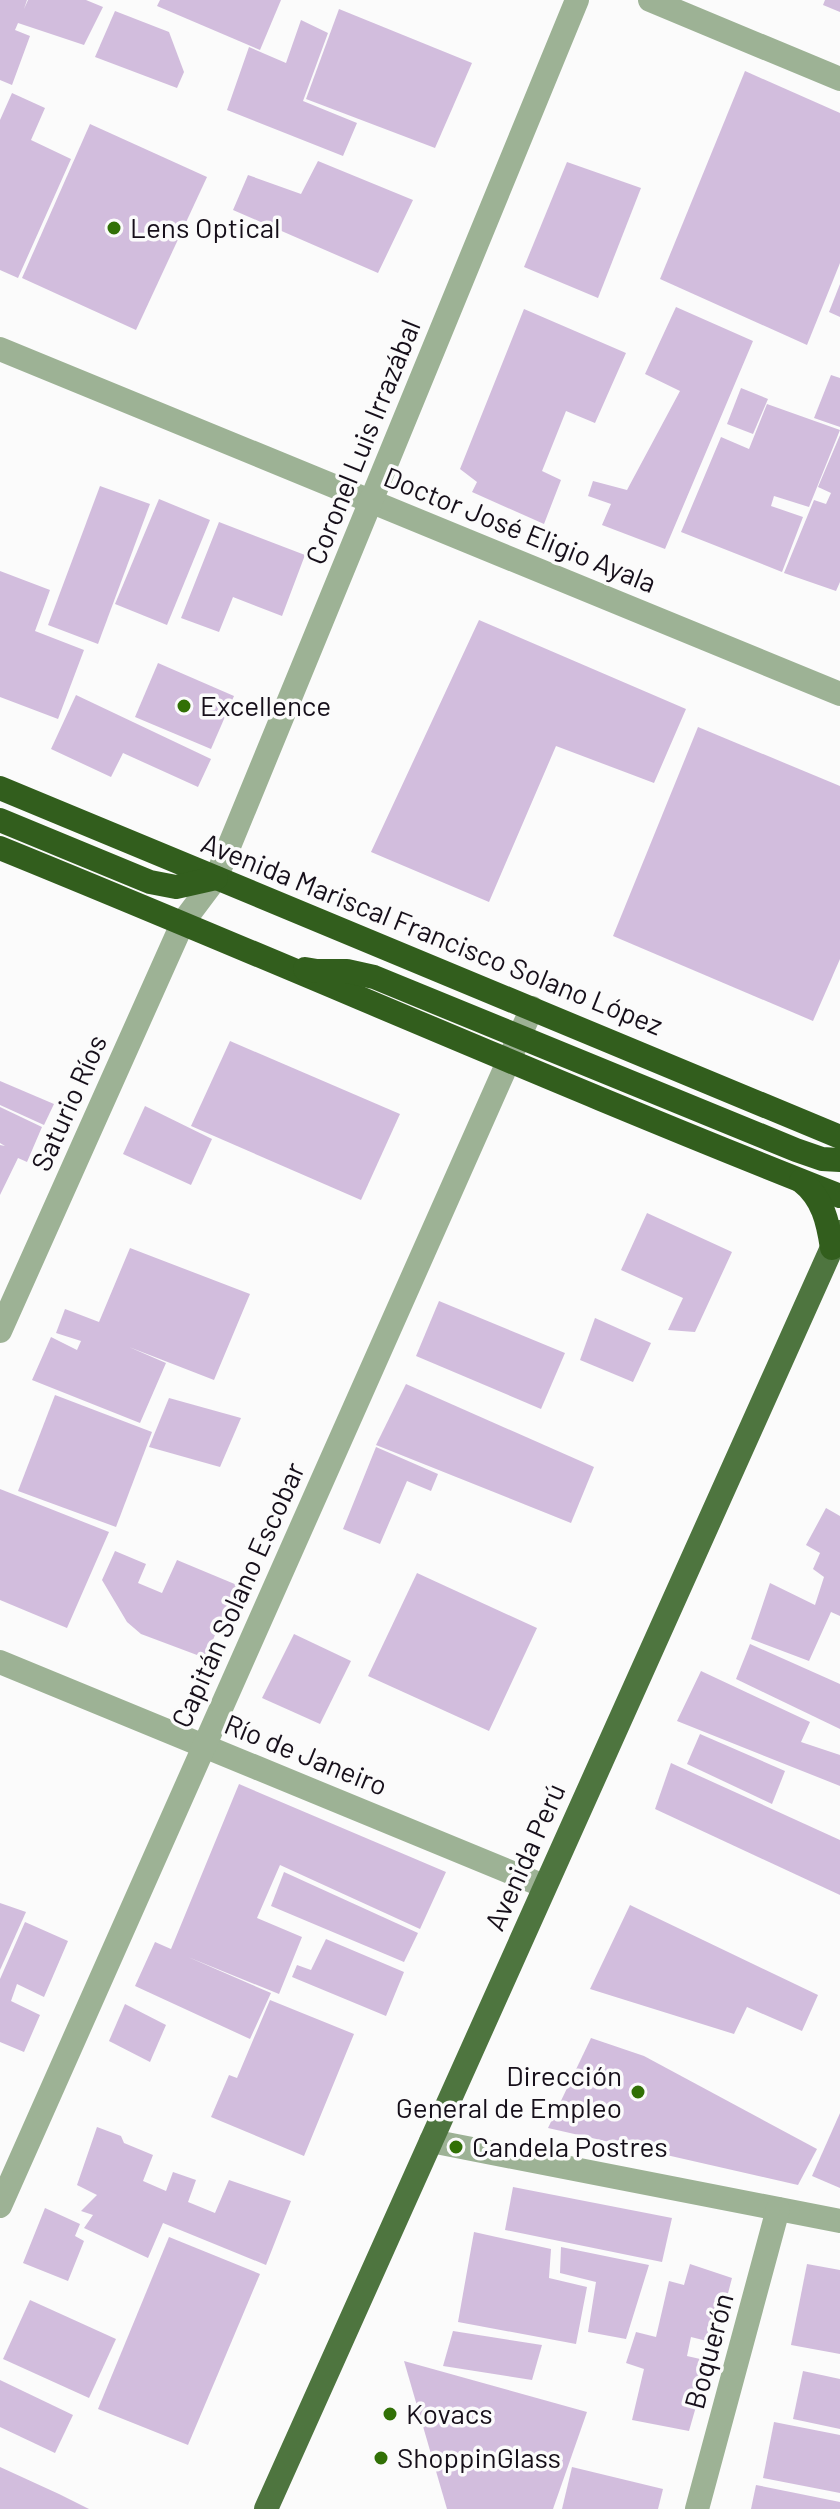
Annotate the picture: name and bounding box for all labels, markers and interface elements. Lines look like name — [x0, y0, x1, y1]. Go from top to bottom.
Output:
place label: Lens Optical — [130, 210, 281, 244]
marker: Lens Optical — [105, 219, 123, 237]
street label: Coronel Luis Irrazábal — [297, 314, 427, 569]
street label: Doctor José Eligio Ayala — [379, 459, 662, 599]
place label: Excellence — [200, 688, 331, 722]
marker: Excellence — [175, 697, 193, 715]
street label: Avenida Mariscal Francisco Solano López — [197, 825, 668, 1041]
street label: Saturio Ríos — [23, 1029, 113, 1176]
street label: Capitán Solano Escobar — [163, 1457, 311, 1733]
street label: Río de Janeiro — [220, 1706, 393, 1802]
street label: Avenida Perú — [476, 1778, 572, 1936]
place label: Dirección General de Empleo — [396, 2058, 622, 2124]
marker: Dirección General de Empleo — [629, 2083, 647, 2101]
place label: Candela Postres — [472, 2129, 668, 2163]
marker: Candela Postres — [447, 2138, 465, 2156]
street label: Boquerón — [676, 2289, 740, 2412]
place label: Kovacs — [406, 2396, 493, 2430]
marker: Kovacs — [381, 2405, 399, 2423]
place label: ShoppinGlass — [397, 2440, 561, 2474]
marker: ShoppinGlass — [372, 2449, 390, 2467]

